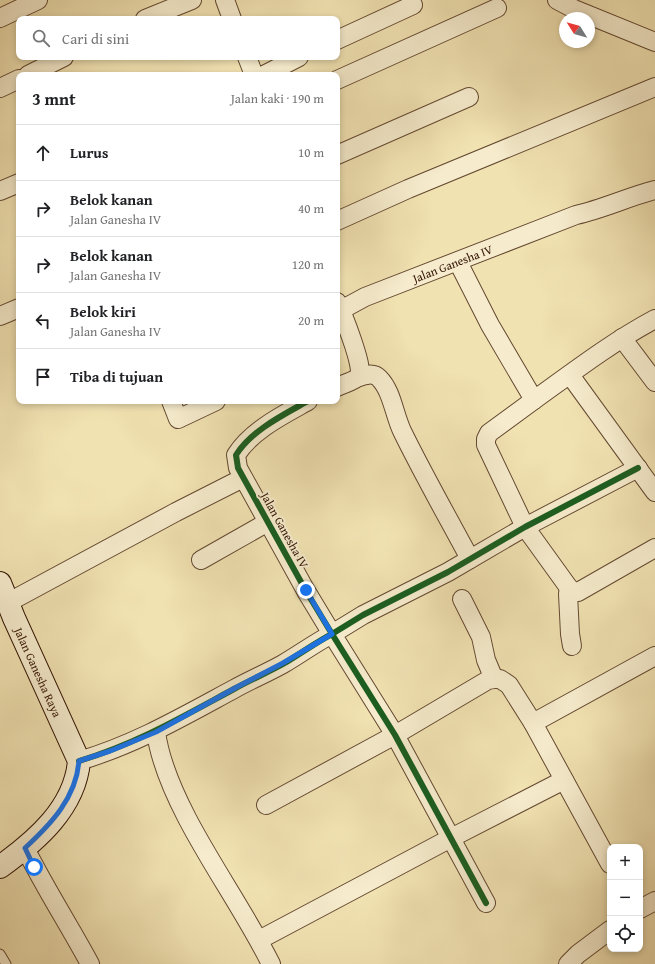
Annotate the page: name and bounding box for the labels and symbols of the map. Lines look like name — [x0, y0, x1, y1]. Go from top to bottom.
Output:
north arrow — [559, 12, 595, 48]
street label: Jalan Ganesha IV — [408, 240, 495, 287]
street label: Jalan Ganesha IV — [256, 487, 313, 571]
route end — [297, 581, 315, 599]
street label: Jalan Ganesha Raya — [10, 623, 66, 720]
route start — [25, 858, 43, 876]

